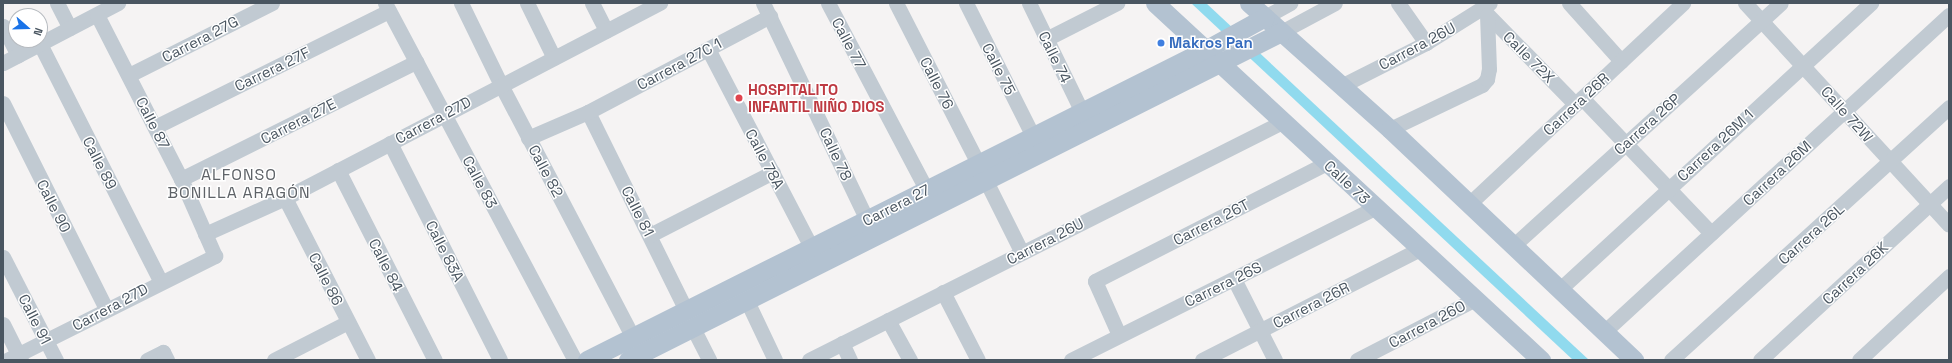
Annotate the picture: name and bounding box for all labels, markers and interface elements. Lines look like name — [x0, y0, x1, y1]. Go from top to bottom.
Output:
north arrow — [8, 8, 48, 48]
street label: Carrera 27G — [159, 12, 241, 66]
street label: Calle 77 — [828, 14, 870, 72]
street label: Carrera 26U — [1376, 18, 1458, 74]
text: N — [30, 26, 46, 38]
street label: Calle 74 — [1035, 28, 1075, 86]
street label: Calle 72X — [1500, 28, 1558, 86]
street label: Carrera 27C 1 — [634, 34, 724, 94]
place label: Makros Pan — [1169, 34, 1253, 52]
marker: Makros Pan — [1156, 38, 1166, 48]
street label: Calle 75 — [978, 40, 1020, 98]
street label: Carrera 27F — [231, 43, 313, 95]
street label: Calle 76 — [916, 54, 958, 112]
street label: Carrera 26R — [1539, 69, 1613, 139]
place label: HOSPITALITO INFANTIL NIÑO DIOS — [748, 80, 885, 115]
street label: Calle 72W — [1817, 82, 1877, 146]
street label: Carrera 26P — [1610, 89, 1684, 159]
street label: Carrera 27D — [392, 92, 474, 148]
marker: HOSPITALITO INFANTIL NIÑO DIOS — [733, 92, 745, 104]
street label: Calle 87 — [132, 94, 174, 152]
street label: Carrera 27E — [257, 94, 339, 148]
street label: Carrera 26M 1 — [1673, 105, 1757, 185]
street label: Calle 78 — [816, 125, 856, 183]
street label: Calle 78A — [742, 126, 788, 192]
street label: Calle 89 — [79, 134, 121, 192]
street label: Carrera 26M — [1739, 137, 1815, 209]
street label: Calle 82 — [525, 142, 567, 200]
street label: Calle 83 — [459, 153, 501, 211]
street label: Calle 73 — [1320, 156, 1374, 208]
district label: ALFONSO BONILLA ARAGÓN — [167, 165, 311, 203]
street label: Calle 90 — [33, 176, 75, 236]
street label: Carrera 27 — [859, 180, 933, 230]
street label: Calle 81 — [618, 183, 658, 239]
street label: Carrera 26T — [1170, 195, 1252, 249]
street label: Carrera 26L — [1774, 200, 1848, 268]
street label: Carrera 26U — [1003, 214, 1087, 268]
street label: Calle 83A — [422, 217, 468, 285]
street label: Calle 84 — [365, 235, 407, 295]
street label: Carrera 26K — [1818, 238, 1892, 308]
street label: Calle 86 — [305, 250, 347, 308]
street label: Carrera 26S — [1182, 258, 1264, 310]
street label: Carrera 26R — [1270, 278, 1352, 332]
street label: Carrera 27D — [69, 279, 151, 335]
street label: Calle 91 — [15, 291, 55, 347]
street label: Carrera 26O — [1386, 296, 1468, 352]

